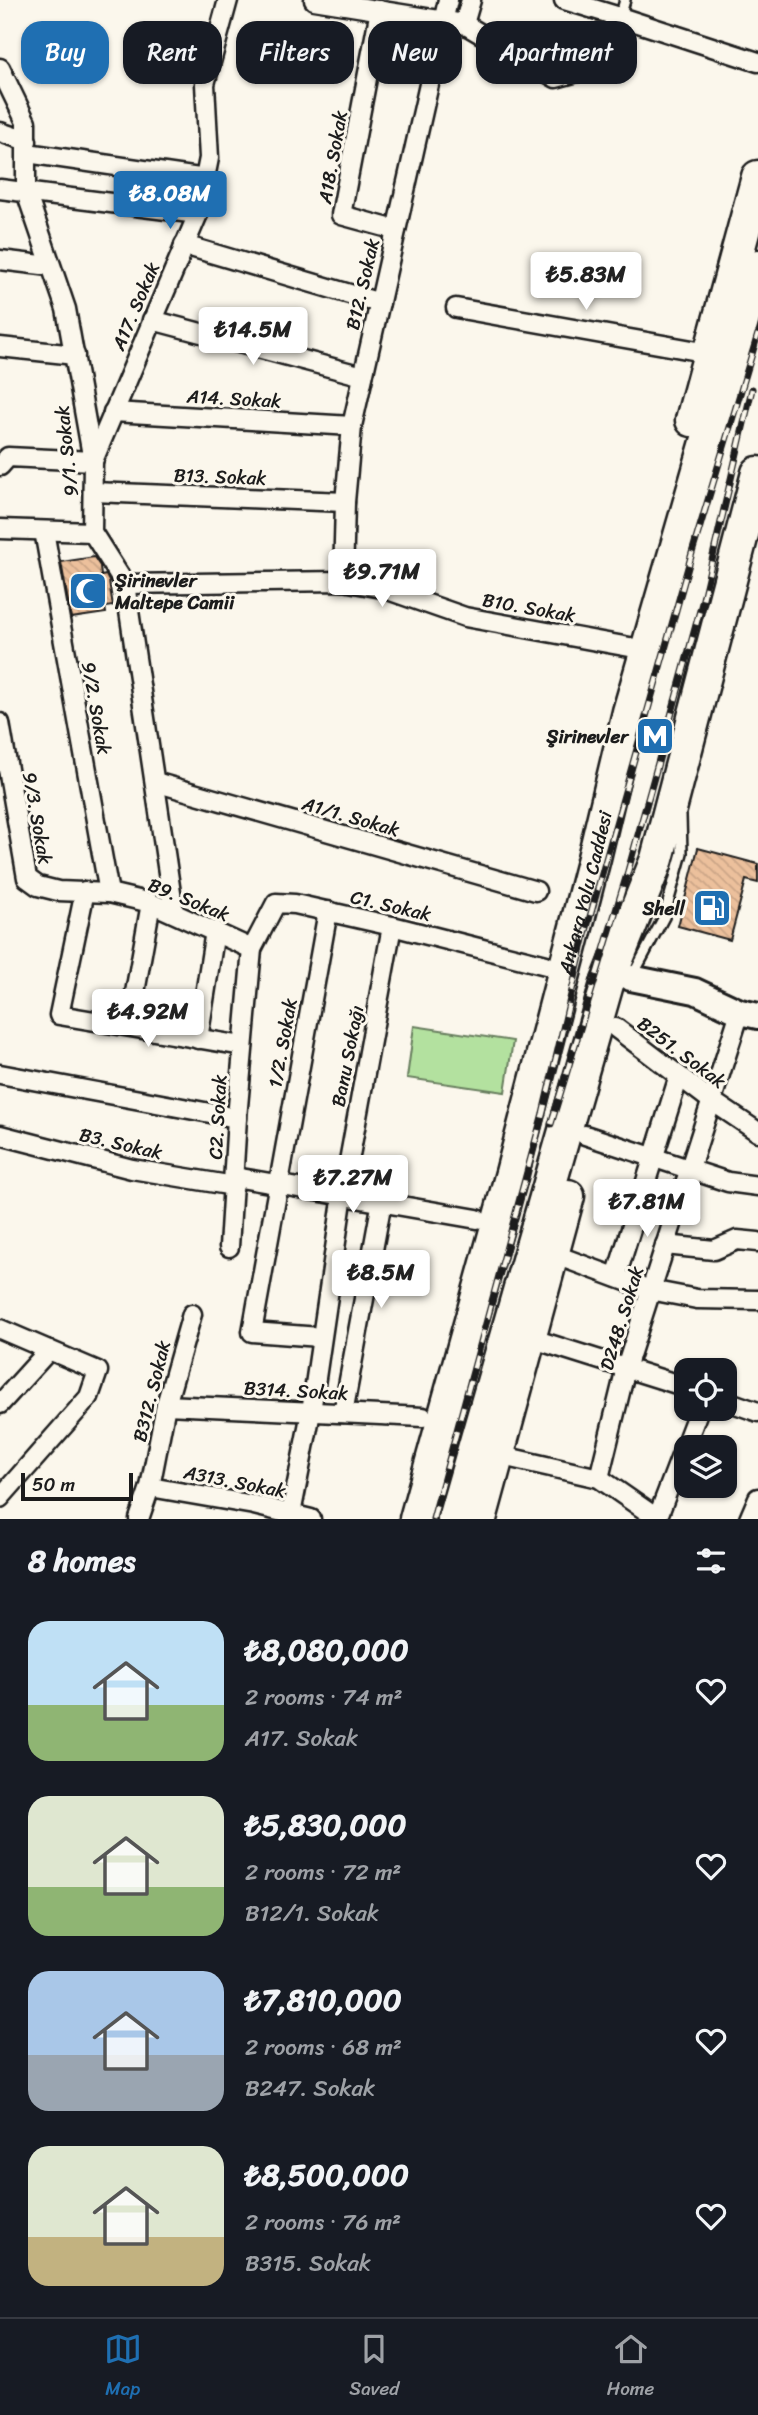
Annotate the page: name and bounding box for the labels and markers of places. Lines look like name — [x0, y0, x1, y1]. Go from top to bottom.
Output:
pin: ₺8.08M — [113, 172, 227, 231]
pin: ₺5.83M — [529, 252, 643, 312]
pin: ₺14.5M — [196, 308, 310, 367]
pin: ₺9.71M — [325, 550, 439, 609]
place label: Şirinevler Maltepe Camii — [114, 564, 235, 619]
mosque icon: Şirinevler Maltepe Camii — [67, 570, 109, 612]
metro station icon: Şirinevler — [634, 715, 676, 757]
place label: Şirinevler — [546, 720, 630, 753]
fuel station icon: Shell — [691, 887, 733, 929]
place label: Shell — [642, 892, 686, 925]
pin: ₺4.92M — [91, 990, 205, 1049]
pin: ₺7.27M — [296, 1156, 410, 1215]
pin: ₺7.81M — [590, 1180, 704, 1239]
pin: ₺8.5M — [332, 1250, 430, 1310]

